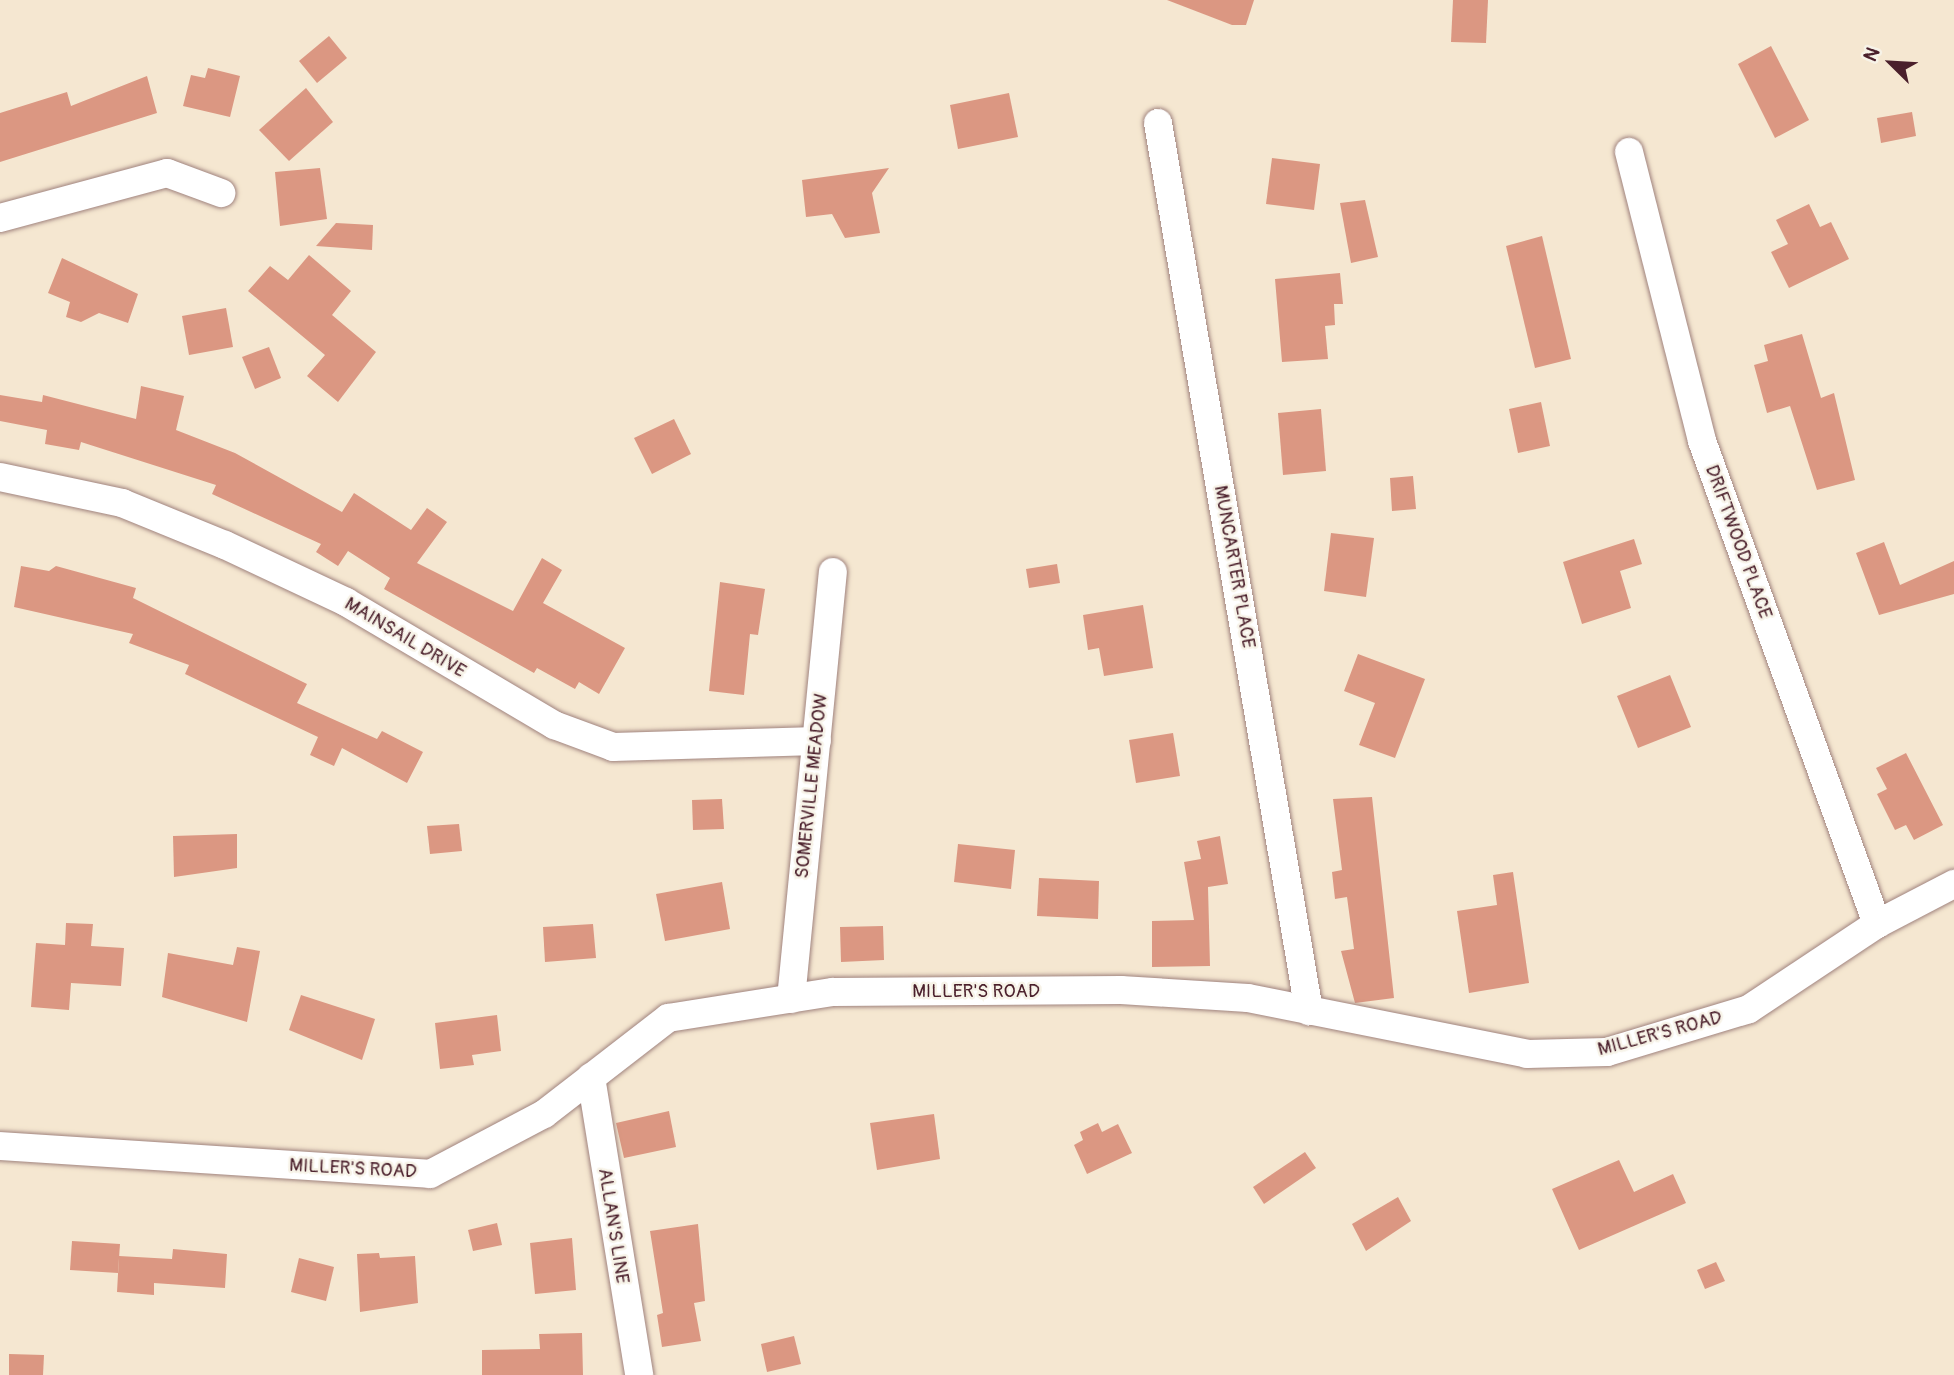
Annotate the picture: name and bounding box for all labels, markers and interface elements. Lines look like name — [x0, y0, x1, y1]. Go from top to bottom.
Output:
north arrow — [1856, 28, 1926, 98]
text: N — [1858, 44, 1885, 65]
street label: DRIFTWOOD PLACE — [1700, 462, 1776, 622]
street label: MUNCARTER PLACE — [1208, 484, 1260, 650]
street label: MAINSAIL DRIVE — [340, 593, 470, 683]
street label: SOMERVILLE MEADOW — [791, 692, 833, 880]
street label: MILLER'S ROAD — [912, 981, 1040, 1003]
street label: MILLER'S ROAD — [1595, 1006, 1725, 1062]
street label: MILLER'S ROAD — [289, 1154, 417, 1184]
street label: ALLAN'S LINE — [593, 1167, 633, 1285]

